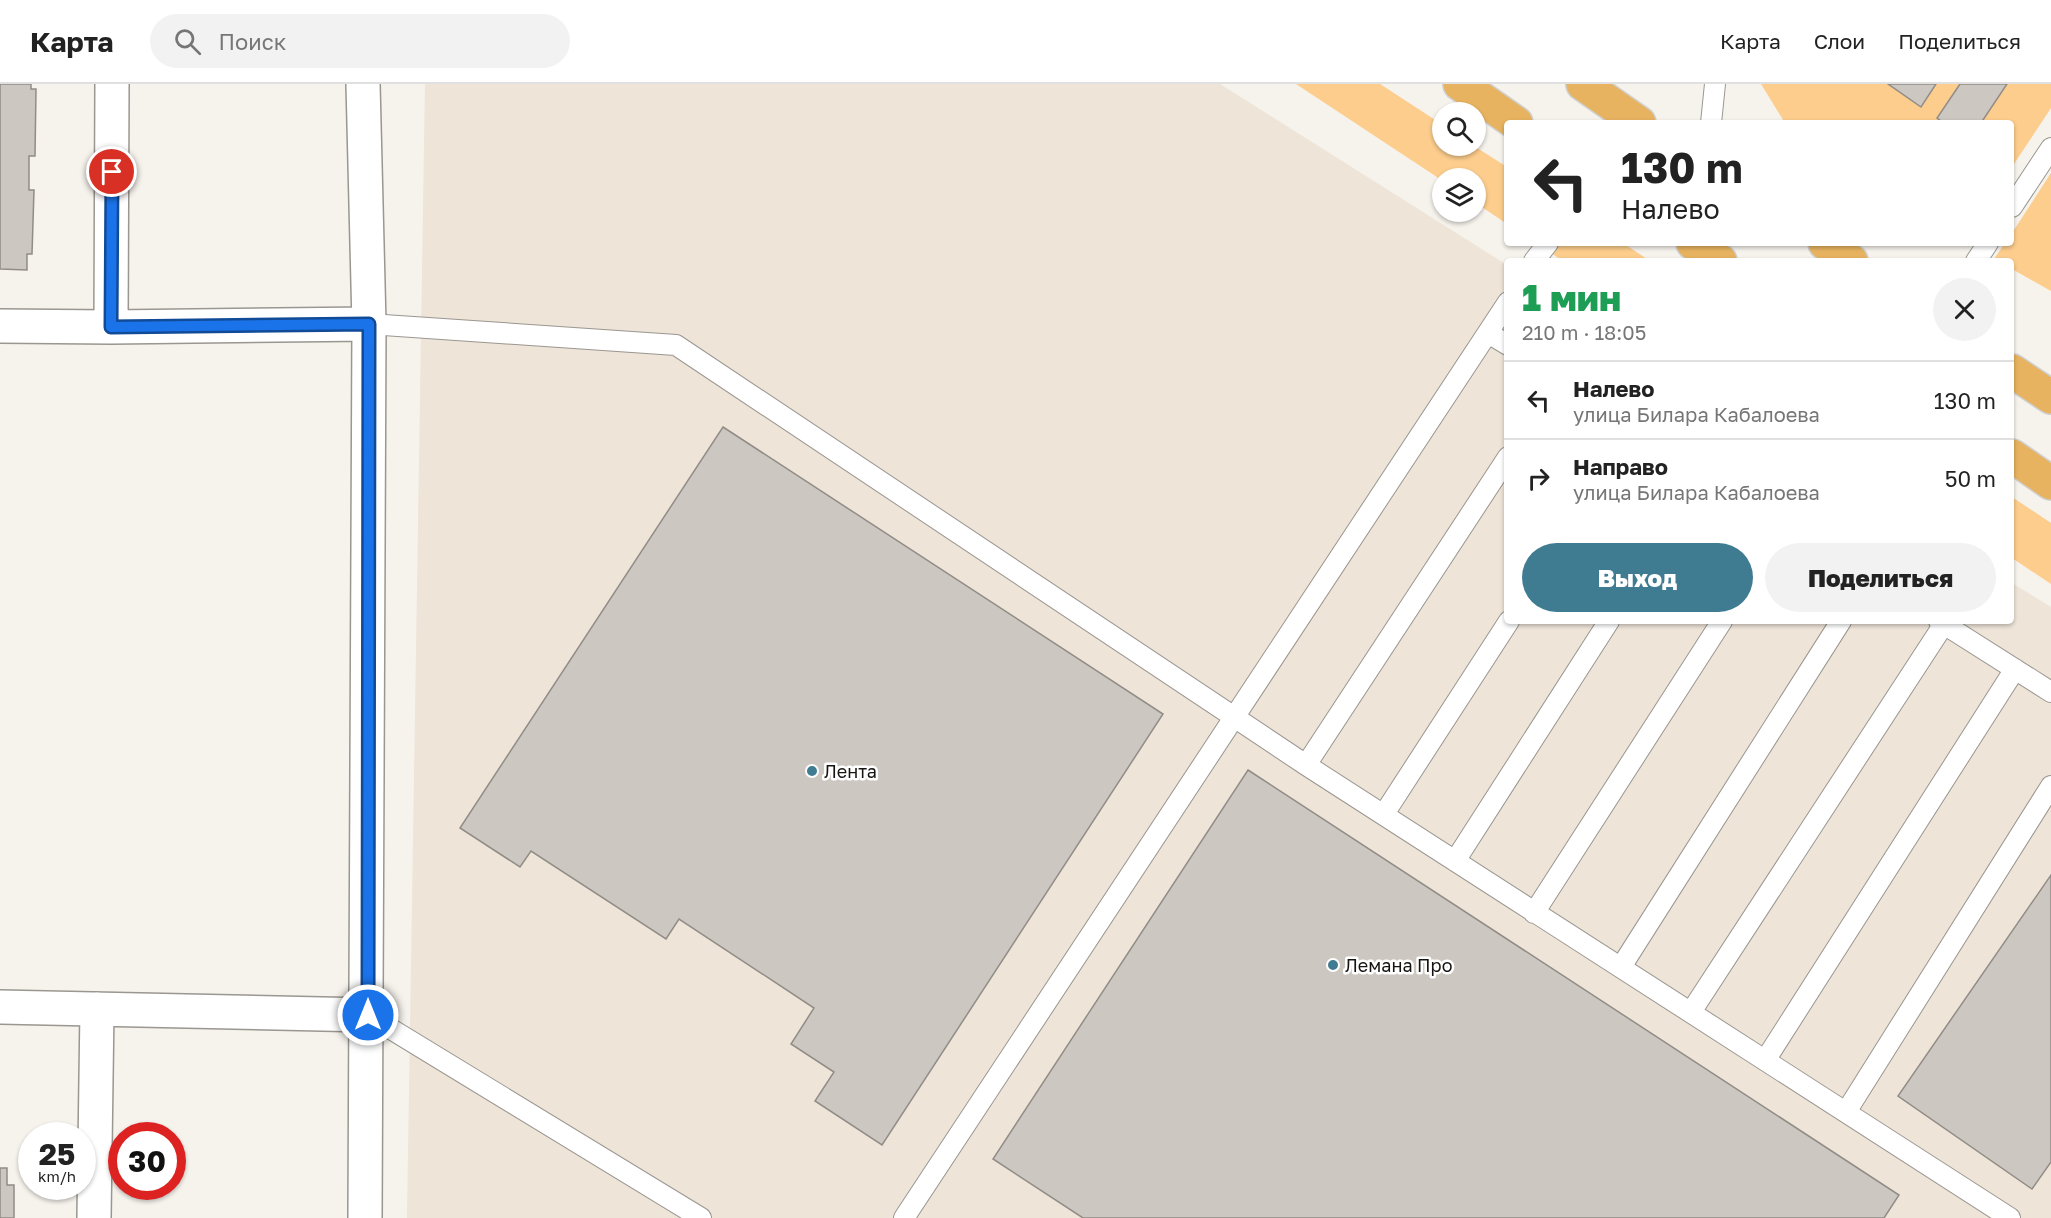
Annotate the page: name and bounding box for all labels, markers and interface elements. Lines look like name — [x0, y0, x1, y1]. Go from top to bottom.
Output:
search box — [150, 14, 570, 68]
text: Карта — [30, 25, 114, 58]
icon: search — [171, 25, 204, 58]
text: Поиск — [219, 28, 286, 55]
text: Карта — [1720, 28, 1781, 54]
text: Слои — [1814, 28, 1865, 54]
text: Поделиться — [1898, 28, 2021, 54]
map controls — [1432, 102, 1486, 222]
button: search — [1432, 102, 1486, 156]
text: 130 m — [1621, 142, 1743, 192]
icon: left — [1522, 144, 1600, 222]
pin — [86, 146, 137, 197]
icon: arrive — [95, 155, 128, 188]
button: layers — [1432, 168, 1486, 222]
text: Налево — [1621, 193, 1720, 225]
text: 1 мин — [1522, 276, 1621, 319]
button: close — [1933, 278, 1996, 341]
text: 210 m · 18:05 — [1522, 320, 1646, 344]
text: Налево — [1573, 375, 1655, 402]
icon: left — [1522, 384, 1555, 417]
text: 130 m — [1934, 387, 1996, 414]
text: улица Билара Кабалоева — [1573, 402, 1820, 426]
text: Направо — [1573, 453, 1668, 480]
icon: right — [1522, 462, 1555, 495]
text: 50 m — [1945, 465, 1996, 492]
text: улица Билара Кабалоева — [1573, 480, 1820, 504]
button: Выход — [1522, 543, 1753, 612]
button: Поделиться — [1765, 543, 1996, 612]
place label: Лента — [824, 760, 877, 782]
marker: Лента — [805, 764, 819, 778]
place label: Лемана Про — [1345, 954, 1452, 976]
marker: Лемана Про — [1326, 958, 1340, 972]
position arrow — [336, 983, 400, 1047]
speed limit sign: 30 — [108, 1122, 186, 1200]
text: 25 — [39, 1136, 75, 1172]
text: km/h — [38, 1167, 76, 1185]

